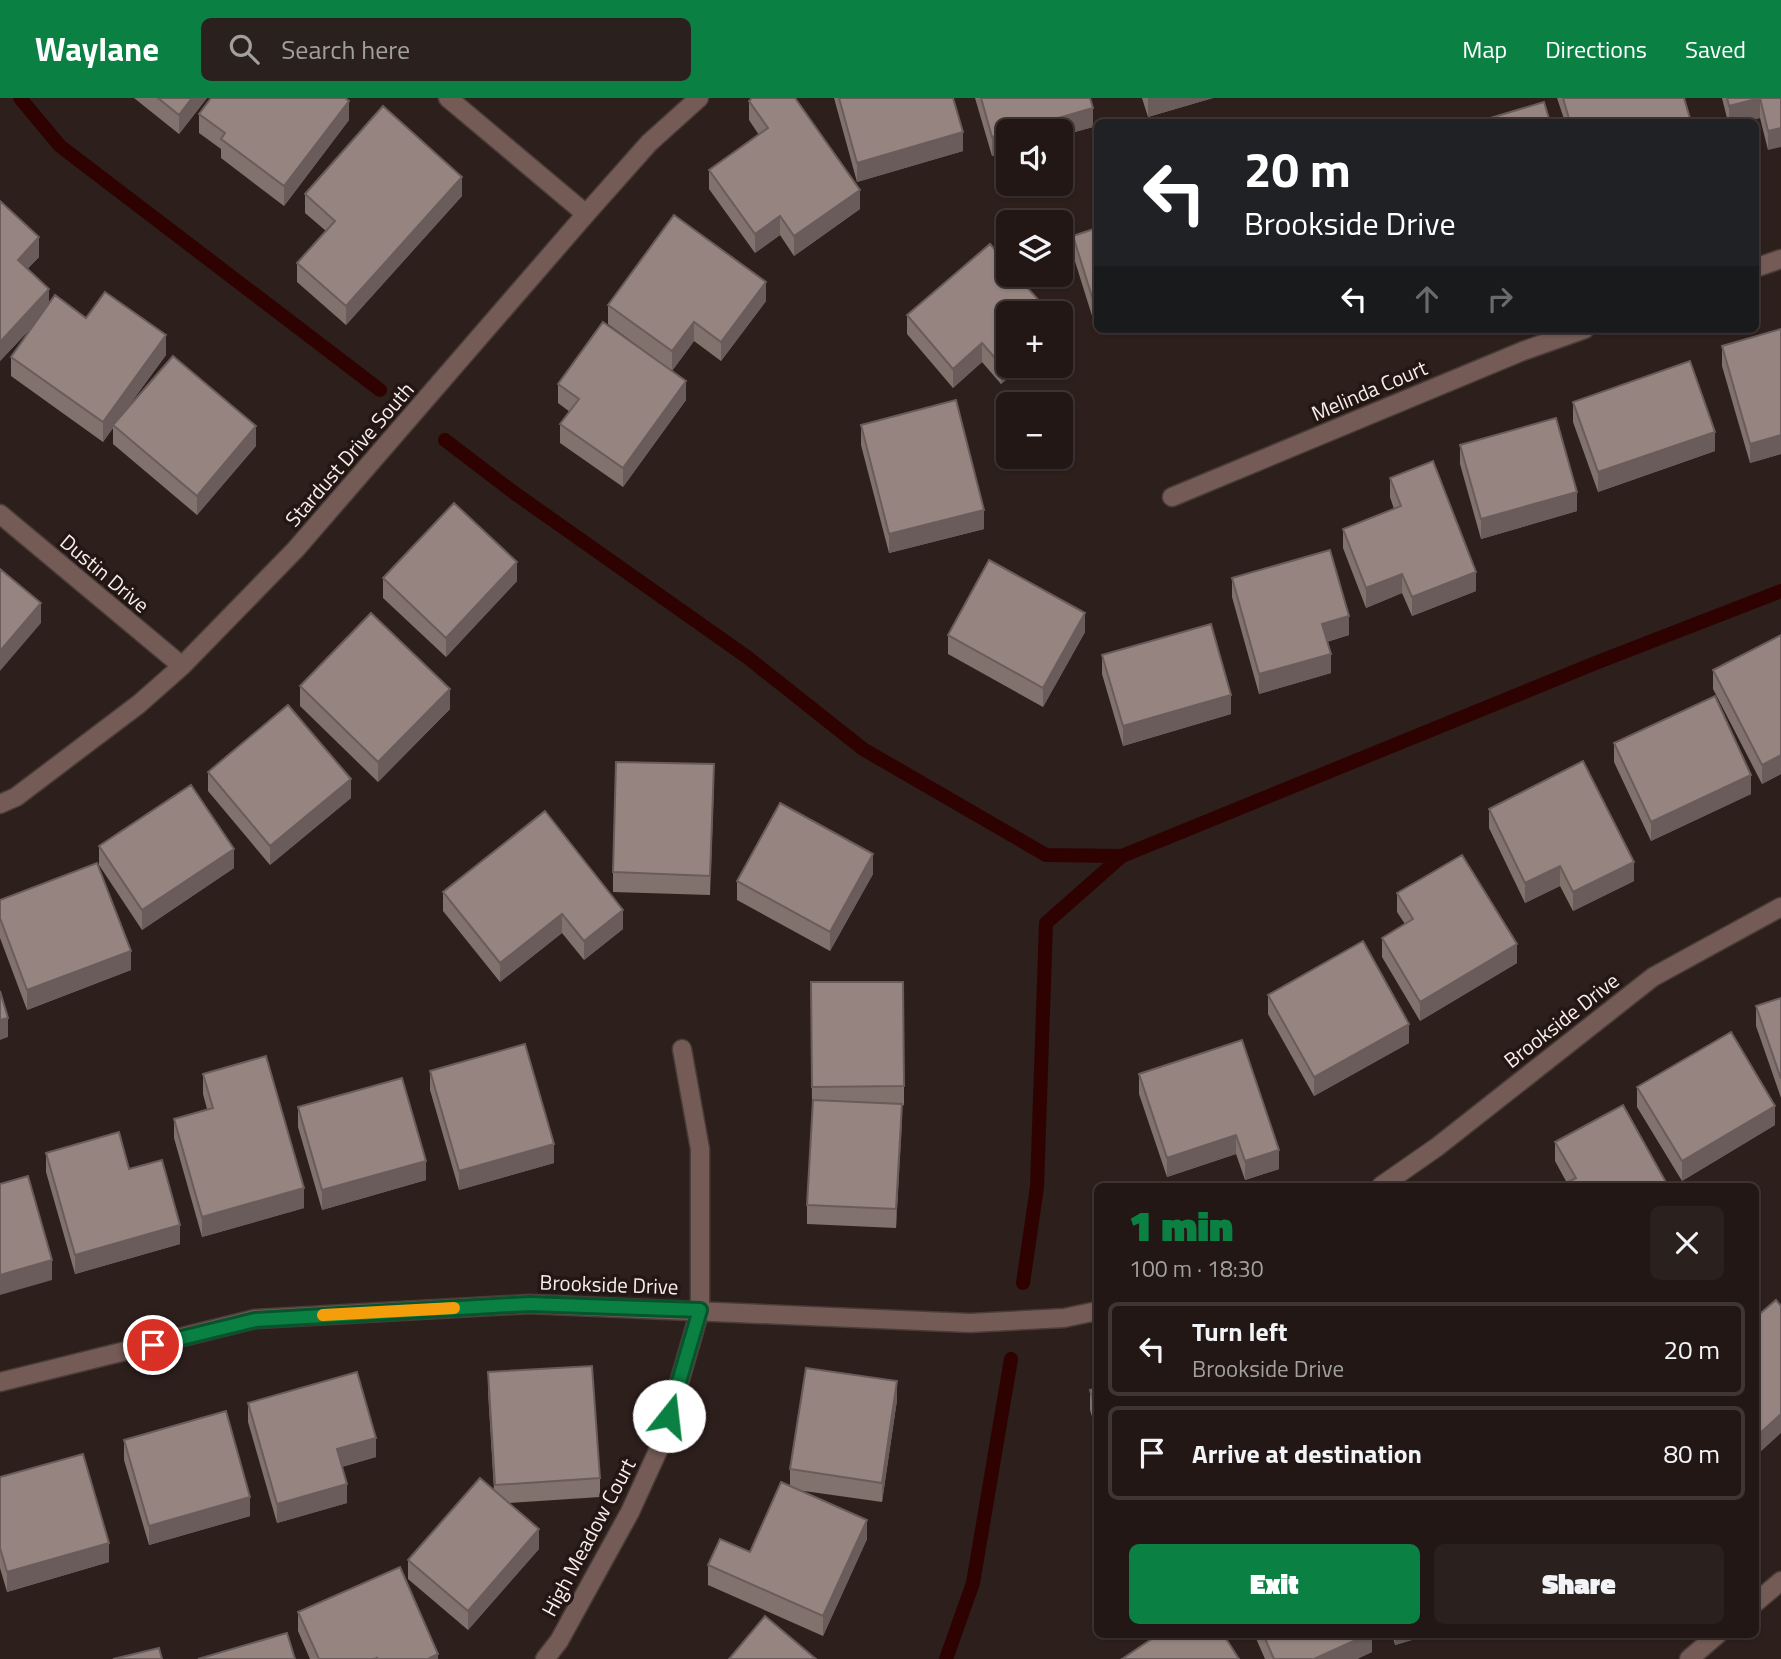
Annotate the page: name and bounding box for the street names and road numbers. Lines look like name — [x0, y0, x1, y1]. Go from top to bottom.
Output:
street label: Melinda Court — [1306, 351, 1433, 429]
street label: Stardust Drive South — [277, 374, 421, 534]
street label: Dustin Drive — [53, 526, 157, 620]
street label: Brookside Drive — [1496, 965, 1626, 1075]
street label: Brookside Drive — [539, 1266, 679, 1302]
street label: High Meadow Court — [533, 1452, 643, 1622]

